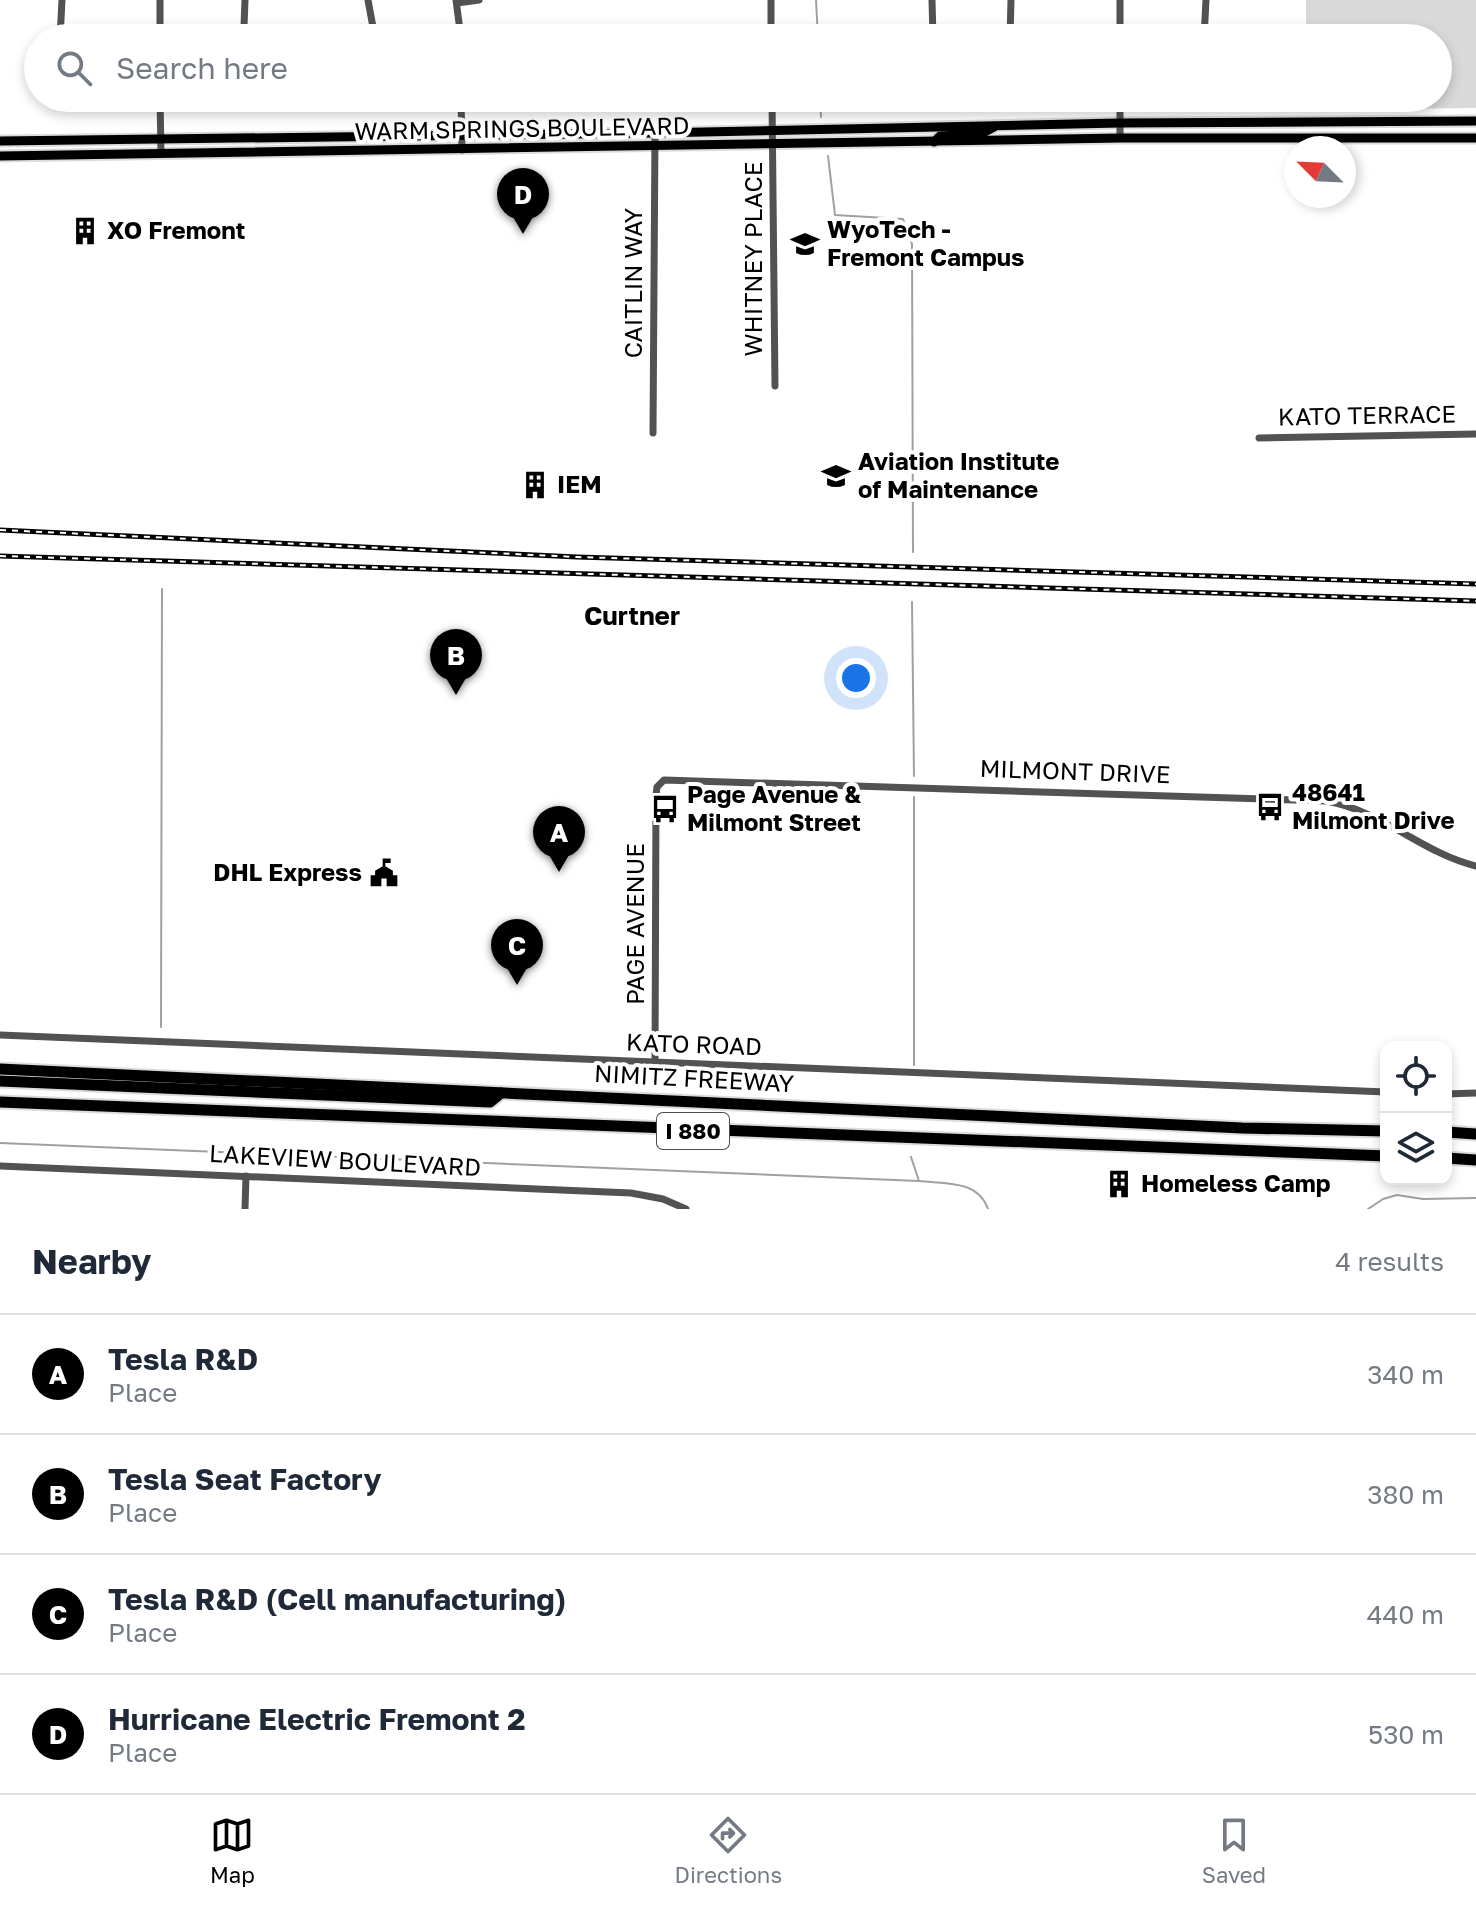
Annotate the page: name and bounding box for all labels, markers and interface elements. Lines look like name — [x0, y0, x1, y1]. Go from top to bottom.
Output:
search box — [24, 24, 1452, 112]
icon: search — [52, 46, 96, 90]
text: Search here — [116, 50, 288, 86]
street label: WARM SPRINGS BOULEVARD — [354, 110, 690, 145]
north arrow — [1284, 136, 1356, 208]
street label: WHITNEY PLACE — [738, 162, 767, 356]
pin: D — [497, 168, 549, 234]
street label: CAITLIN WAY — [618, 207, 647, 358]
place label: WyoTech - Fremont Campus — [827, 214, 1024, 271]
place label: XO Fremont — [107, 215, 245, 244]
building icon: XO Fremont — [70, 216, 100, 246]
school or university icon: WyoTech - Fremont Campus — [790, 229, 820, 259]
street label: KATO TERRACE — [1278, 398, 1456, 431]
place label: Aviation Institute of Maintenance — [858, 446, 1060, 503]
school or university icon: Aviation Institute of Maintenance — [821, 461, 851, 491]
place label: IEM — [557, 469, 602, 498]
building icon: IEM — [520, 470, 550, 500]
district label: Curtner — [584, 600, 680, 631]
pin: B — [430, 629, 482, 695]
your location — [836, 658, 876, 698]
street label: MILMONT DRIVE — [979, 753, 1171, 788]
place label: 48641 Milmont Drive — [1292, 777, 1455, 834]
place label: Page Avenue & Milmont Street — [687, 779, 861, 836]
bus stop icon: 48641 Milmont Drive — [1255, 792, 1285, 822]
bus stop icon: Page Avenue & Milmont Street — [650, 794, 680, 824]
pin: A — [533, 806, 585, 872]
street label: PAGE AVENUE — [620, 843, 649, 1005]
place label: DHL Express — [213, 857, 362, 886]
public building icon: DHL Express — [369, 858, 399, 888]
pin: C — [491, 919, 543, 985]
street label: KATO ROAD — [626, 1027, 762, 1060]
map controls — [1380, 1041, 1452, 1185]
button: locate — [1380, 1041, 1452, 1113]
street label: NIMITZ FREEWAY — [594, 1058, 795, 1097]
road number: I 880 — [657, 1113, 729, 1149]
button: layers — [1380, 1113, 1452, 1185]
street label: LAKEVIEW BOULEVARD — [208, 1138, 482, 1181]
place label: Homeless Camp — [1141, 1168, 1331, 1197]
building icon: Homeless Camp — [1104, 1169, 1134, 1199]
text: Nearby — [32, 1241, 152, 1281]
text: 4 results — [1335, 1246, 1444, 1277]
text: Tesla R&D — [108, 1341, 258, 1377]
text: A — [49, 1359, 67, 1390]
text: 340 m — [1367, 1359, 1444, 1390]
text: Place — [108, 1377, 177, 1408]
text: Tesla Seat Factory — [108, 1461, 382, 1497]
text: B — [49, 1479, 67, 1510]
text: 380 m — [1367, 1479, 1444, 1510]
text: Place — [108, 1497, 177, 1528]
text: Tesla R&D (Cell manufacturing) — [108, 1581, 566, 1617]
text: C — [49, 1599, 67, 1630]
text: 440 m — [1367, 1599, 1444, 1630]
text: Place — [108, 1617, 177, 1648]
text: Hurricane Electric Fremont 2 — [108, 1701, 526, 1737]
text: D — [49, 1719, 67, 1750]
text: 530 m — [1368, 1719, 1444, 1750]
text: Place — [108, 1737, 177, 1768]
tab: Map — [210, 1813, 255, 1888]
tab: Directions — [675, 1813, 782, 1888]
tab: Saved — [1202, 1813, 1266, 1888]

